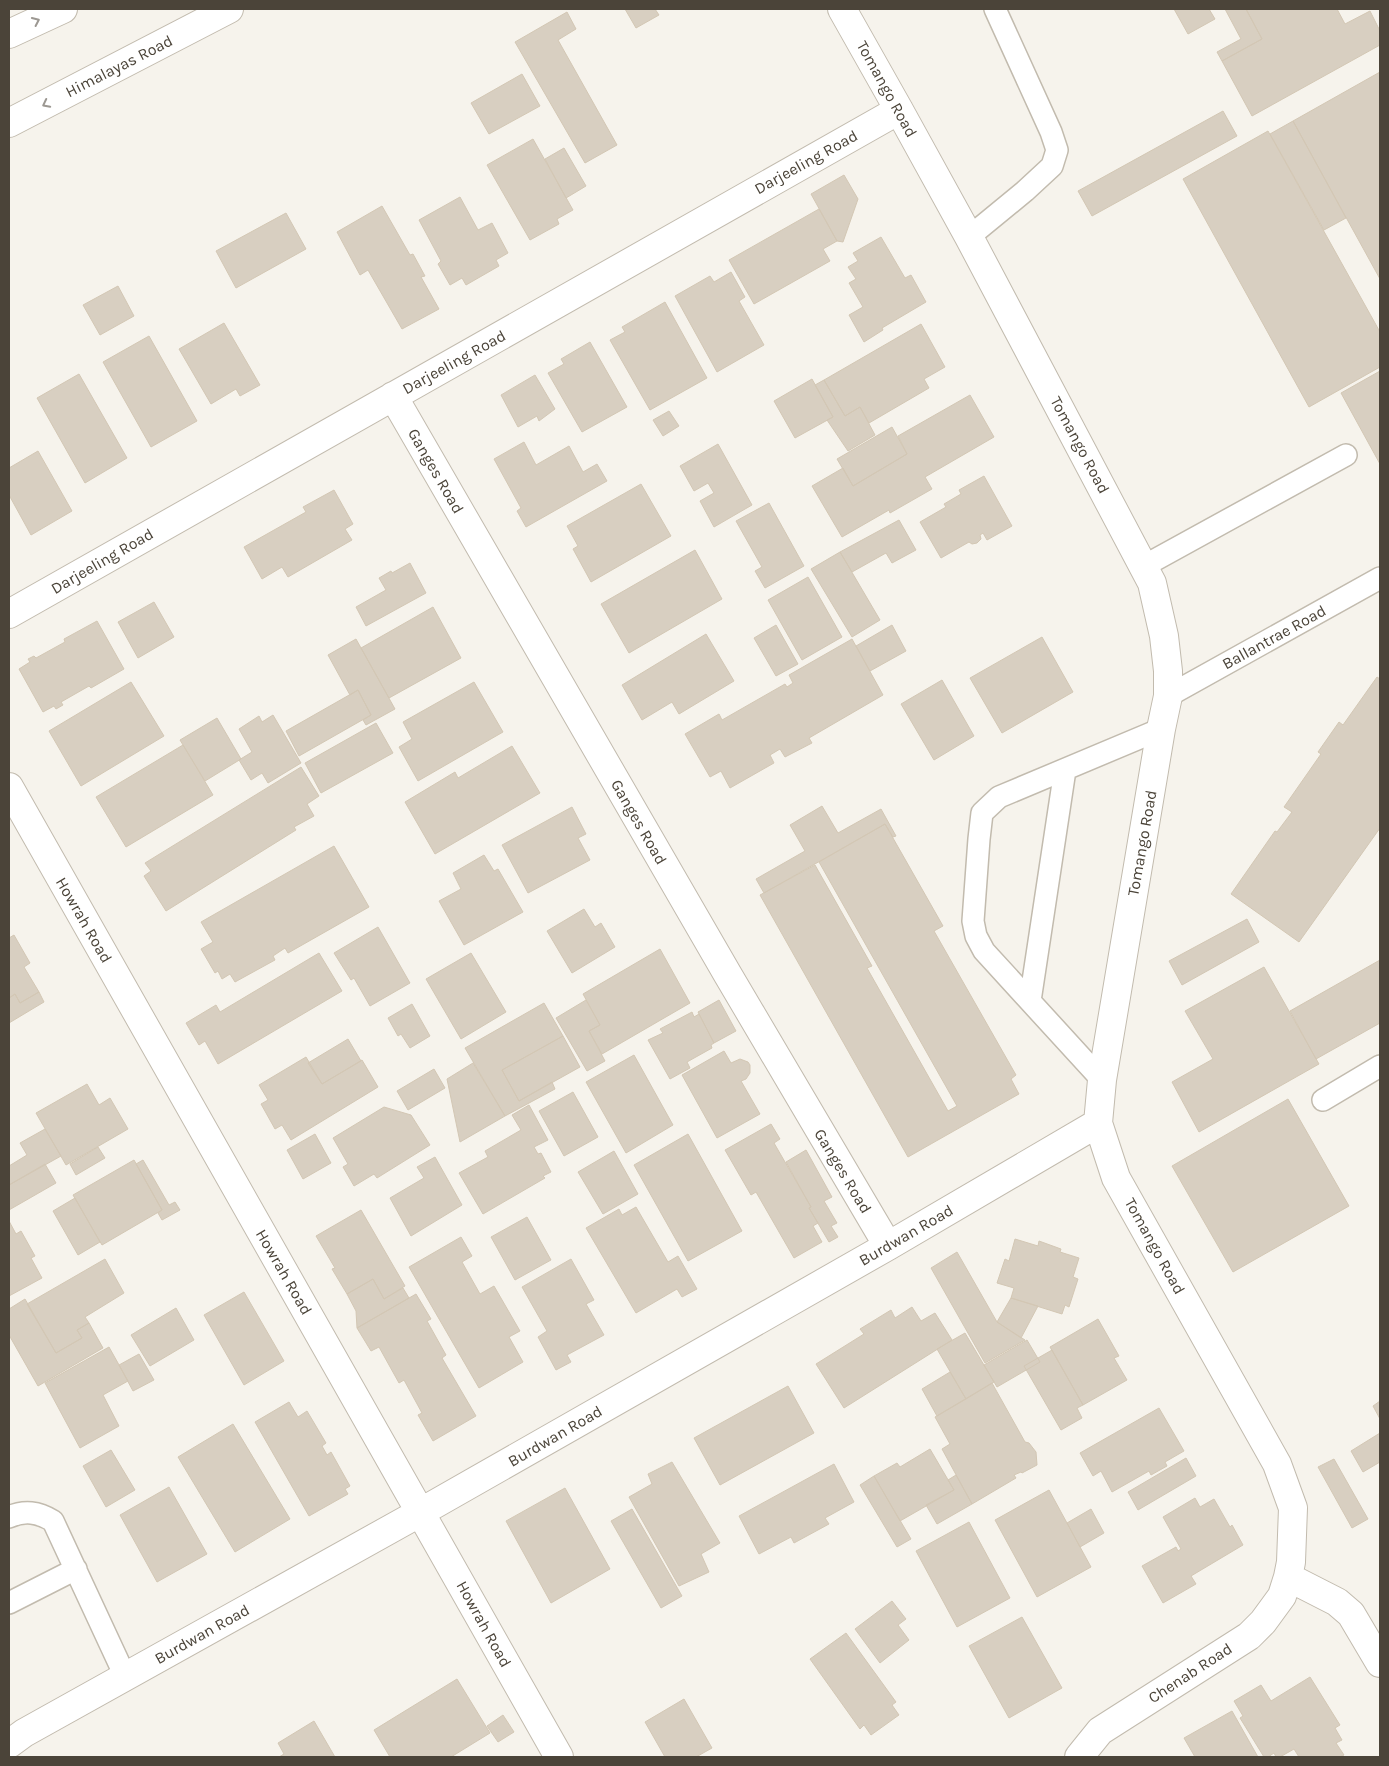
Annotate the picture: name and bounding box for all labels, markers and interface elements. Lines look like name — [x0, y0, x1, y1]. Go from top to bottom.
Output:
one-way arrow — [31, 17, 40, 28]
street label: Himalayas Road — [62, 31, 176, 101]
street label: Tomango Road — [853, 37, 921, 141]
one-way arrow — [42, 98, 51, 108]
street label: Darjeeling Road — [751, 126, 861, 198]
street label: Darjeeling Road — [399, 326, 509, 398]
street label: Tomango Road — [1046, 393, 1114, 497]
street label: Ganges Road — [404, 425, 468, 517]
street label: Darjeeling Road — [47, 524, 157, 598]
street label: Ballantrae Road — [1219, 601, 1329, 673]
street label: Ganges Road — [607, 776, 671, 868]
street label: Tomango Road — [1123, 789, 1161, 897]
street label: Howrah Road — [52, 874, 116, 966]
street label: Ganges Road — [810, 1125, 876, 1217]
street label: Tomango Road — [1121, 1194, 1189, 1298]
street label: Burdwan Road — [856, 1200, 956, 1270]
street label: Howrah Road — [252, 1226, 316, 1318]
street label: Burdwan Road — [505, 1401, 605, 1471]
street label: Howrah Road — [452, 1577, 516, 1671]
street label: Burdwan Road — [151, 1600, 253, 1668]
street label: Chenab Road — [1144, 1639, 1236, 1707]

